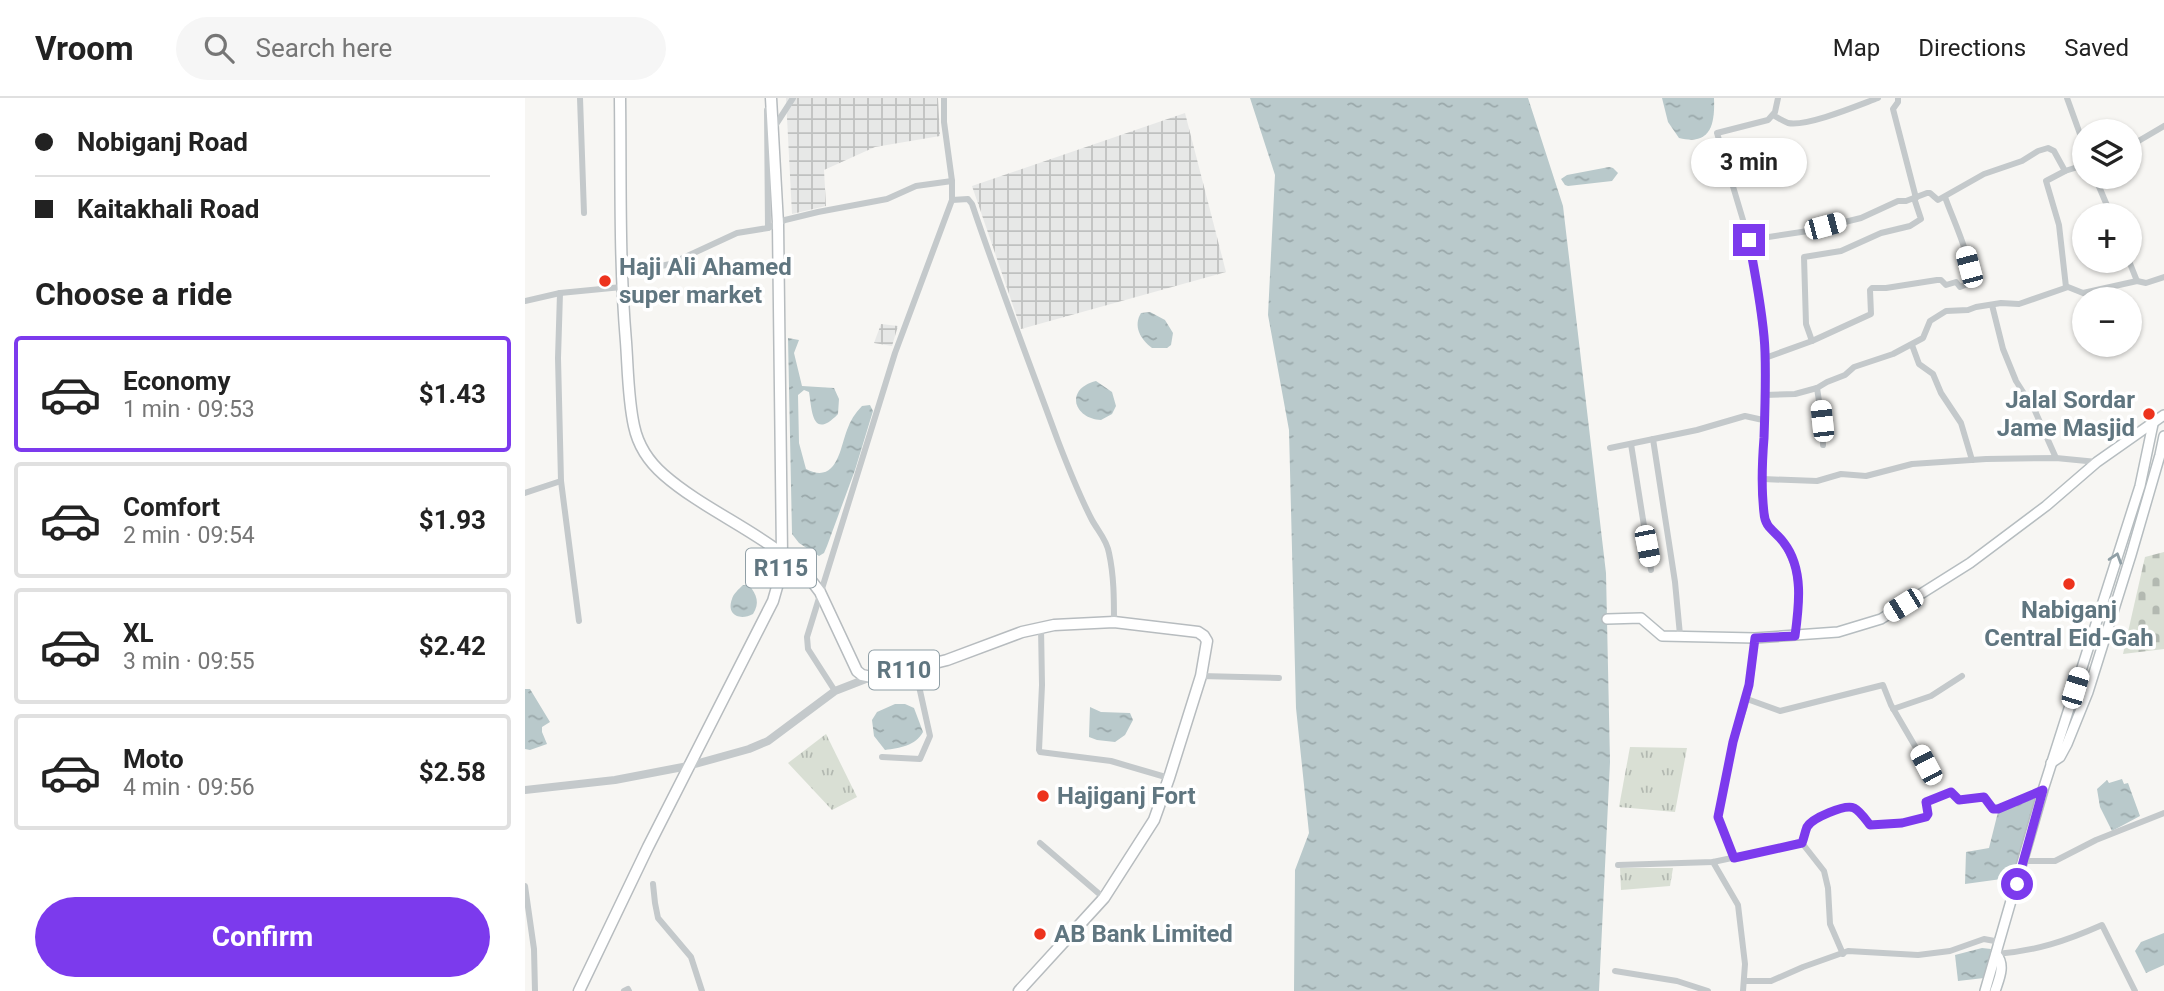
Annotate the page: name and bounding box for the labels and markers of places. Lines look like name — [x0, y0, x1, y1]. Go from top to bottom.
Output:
place label: Haji Ali Ahamed super market — [619, 253, 792, 309]
marker: Haji Ali Ahamed super market — [597, 273, 613, 289]
place label: Jalal Sordar Jame Masjid — [1997, 386, 2135, 442]
marker: Jalal Sordar Jame Masjid — [2141, 406, 2157, 422]
marker: Nabiganj Central Eid-Gah — [2061, 576, 2077, 592]
place label: Nabiganj Central Eid-Gah — [1984, 596, 2154, 652]
place label: Hajiganj Fort — [1057, 782, 1196, 810]
marker: Hajiganj Fort — [1035, 788, 1051, 804]
place label: AB Bank Limited — [1054, 920, 1233, 948]
marker: AB Bank Limited — [1032, 926, 1048, 942]

